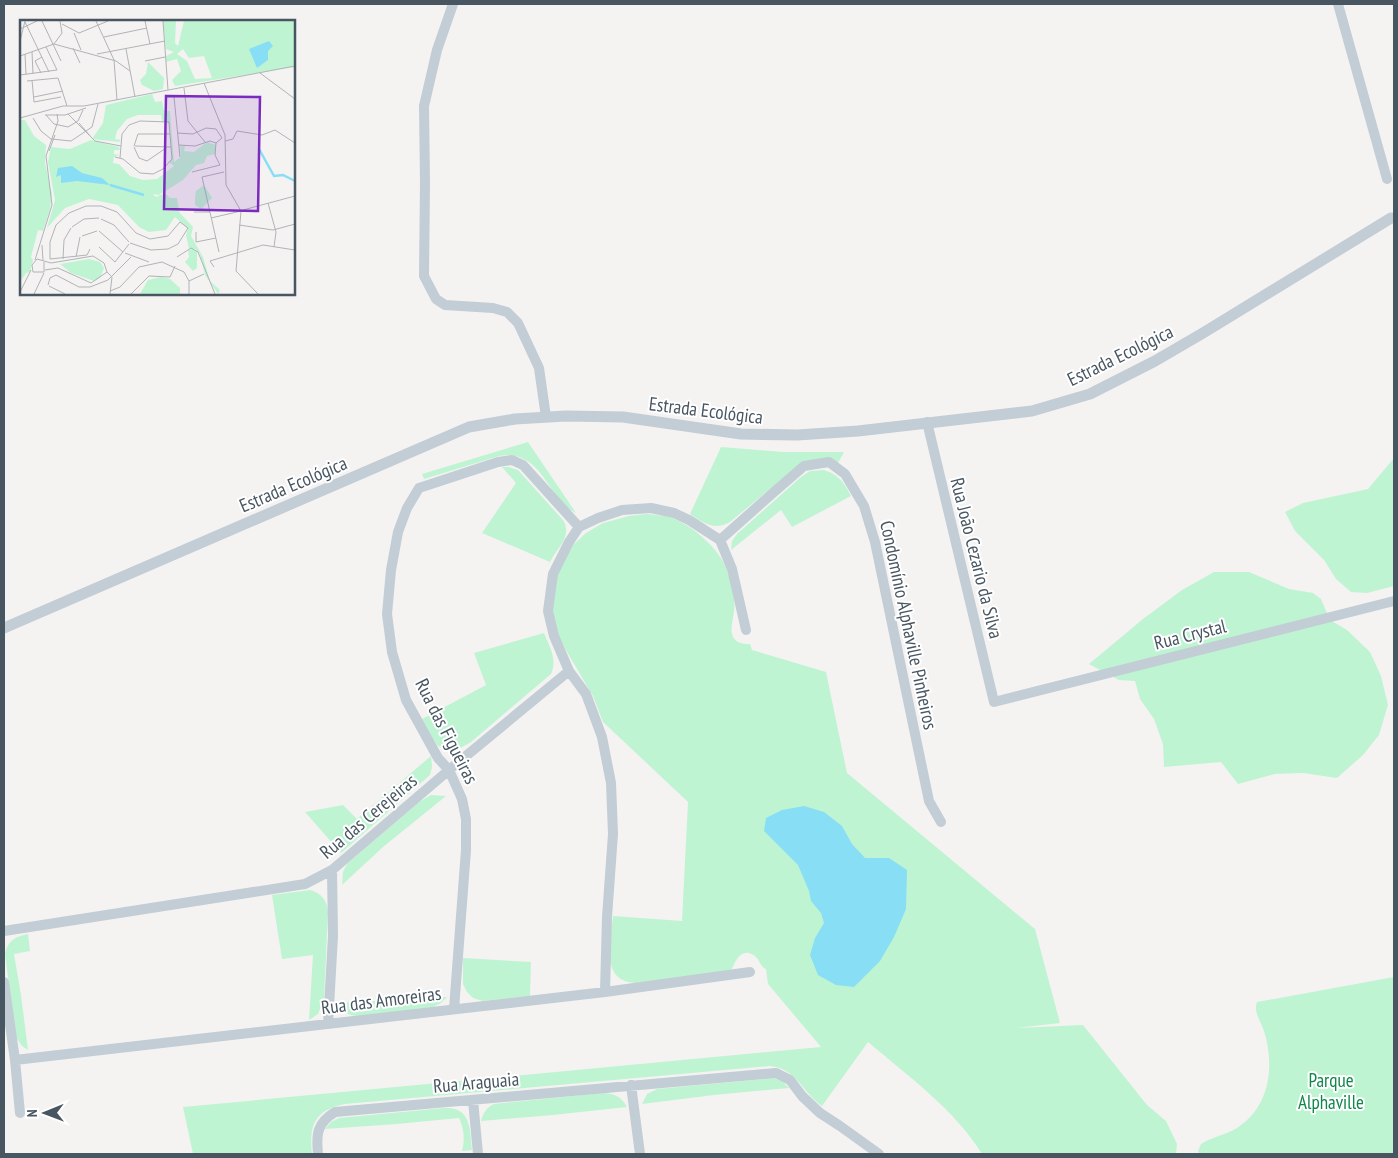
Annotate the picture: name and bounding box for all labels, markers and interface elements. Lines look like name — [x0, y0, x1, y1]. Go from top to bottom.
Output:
inset map — [20, 20, 295, 295]
street label: Estrada Ecológica — [1063, 319, 1177, 391]
street label: Estrada Ecológica — [648, 391, 764, 429]
street label: Estrada Ecológica — [236, 451, 350, 517]
street label: Rua João Cezario da Silva — [945, 475, 1009, 641]
street label: Condomínio Alphaville Pinheiros — [875, 518, 943, 732]
street label: Rua Crystal — [1151, 613, 1229, 655]
street label: Rua das Figueiras — [410, 674, 484, 788]
street label: Rua das Cerejeiras — [314, 768, 422, 864]
street label: Rua das Amoreiras — [320, 981, 442, 1019]
street label: Rua Araguaia — [432, 1066, 520, 1098]
park label: Parque Alphaville — [1298, 1068, 1364, 1114]
north arrow — [20, 1088, 70, 1138]
text: N — [23, 1109, 41, 1117]

